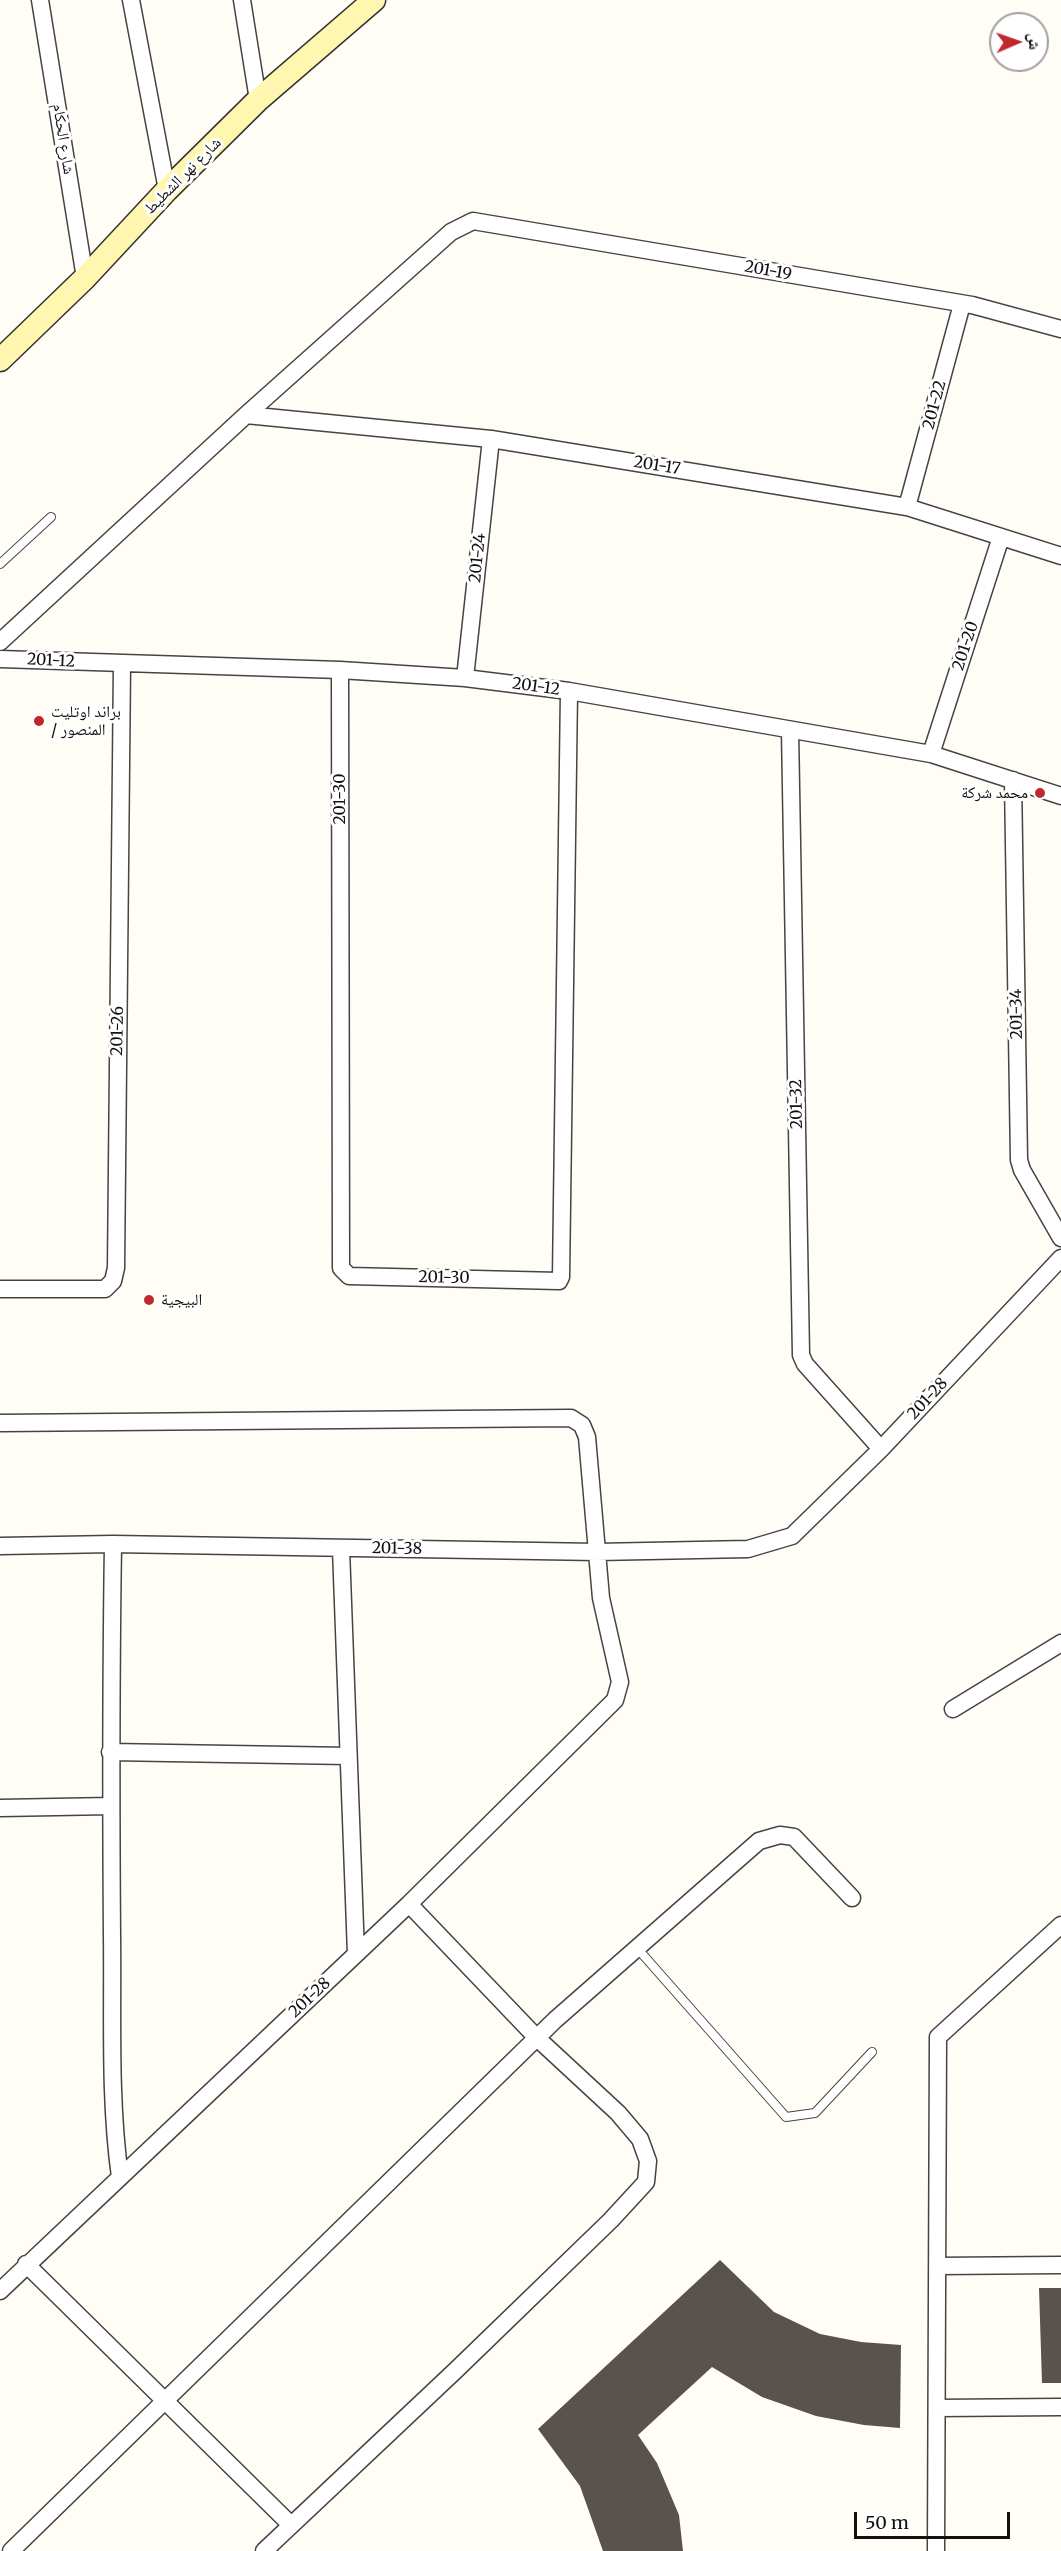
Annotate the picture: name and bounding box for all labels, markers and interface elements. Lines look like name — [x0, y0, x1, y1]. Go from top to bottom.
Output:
north arrow — [989, 12, 1049, 72]
text: ش — [1025, 33, 1045, 50]
street label: شارع الحكام — [48, 102, 78, 176]
street label: شارع نهر الشطيط — [141, 134, 225, 218]
street label: 201-19 — [743, 257, 793, 285]
street label: 201-22 — [919, 379, 951, 431]
street label: 201-17 — [632, 453, 682, 479]
street label: 201-24 — [466, 532, 490, 584]
street label: 201-20 — [949, 619, 983, 673]
street label: 201-12 — [26, 650, 76, 672]
street label: 201-12 — [511, 674, 561, 700]
place label: براند اوتليت / المنصور — [51, 702, 121, 740]
marker: براند اوتليت / المنصور — [32, 714, 46, 728]
street label: 201-30 — [330, 773, 350, 825]
place label: محمد شركة — [961, 783, 1028, 803]
marker: محمد شركة — [1033, 786, 1047, 800]
street label: 201-34 — [1007, 988, 1027, 1040]
street label: 201-26 — [108, 1006, 128, 1056]
street label: 201-32 — [787, 1079, 807, 1129]
street label: 201-30 — [418, 1268, 470, 1288]
place label: البيجية — [161, 1290, 202, 1310]
marker: البيجية — [142, 1293, 156, 1307]
street label: 201-28 — [904, 1374, 952, 1424]
street label: 201-38 — [372, 1539, 422, 1559]
street label: 201-28 — [285, 1974, 335, 2022]
scale bar — [857, 2500, 1013, 2538]
text: 50 m — [865, 2511, 909, 2534]

